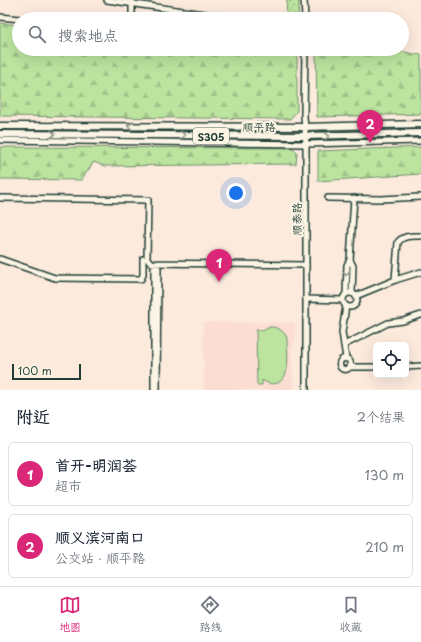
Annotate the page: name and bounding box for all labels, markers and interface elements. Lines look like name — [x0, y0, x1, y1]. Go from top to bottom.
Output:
search box — [12, 12, 409, 56]
icon: search — [26, 23, 48, 45]
text: 搜索地点 — [58, 23, 118, 46]
pin: 2 — [357, 110, 383, 143]
street label: 顺平路 — [243, 118, 276, 135]
one-way arrow — [127, 122, 133, 130]
road number: S305 — [193, 128, 229, 144]
one-way arrow — [50, 130, 56, 138]
one-way arrow — [180, 131, 186, 139]
one-way arrow — [324, 131, 330, 140]
your location — [226, 183, 246, 203]
street label: 顺泰路 — [288, 203, 305, 236]
pin: 1 — [206, 249, 232, 282]
one-way arrow — [342, 270, 350, 276]
map controls — [373, 342, 409, 378]
button: locate — [373, 342, 409, 378]
scale bar — [12, 362, 81, 381]
text: 100 m — [18, 362, 52, 379]
text: 附近 — [16, 403, 50, 429]
text: 2个结果 — [357, 407, 405, 426]
text: 首开-明润荟 — [55, 453, 137, 476]
text: 1 — [27, 465, 33, 484]
text: 130 m — [365, 465, 404, 484]
text: 超市 — [55, 476, 81, 495]
text: 顺义滨河南口 — [55, 525, 145, 548]
text: 2 — [25, 537, 35, 556]
text: 210 m — [365, 537, 404, 556]
text: 公交站 · 顺平路 — [55, 548, 145, 567]
tab: 地图 — [59, 594, 81, 635]
tab: 路线 — [199, 594, 221, 635]
tab: 收藏 — [340, 594, 362, 635]

